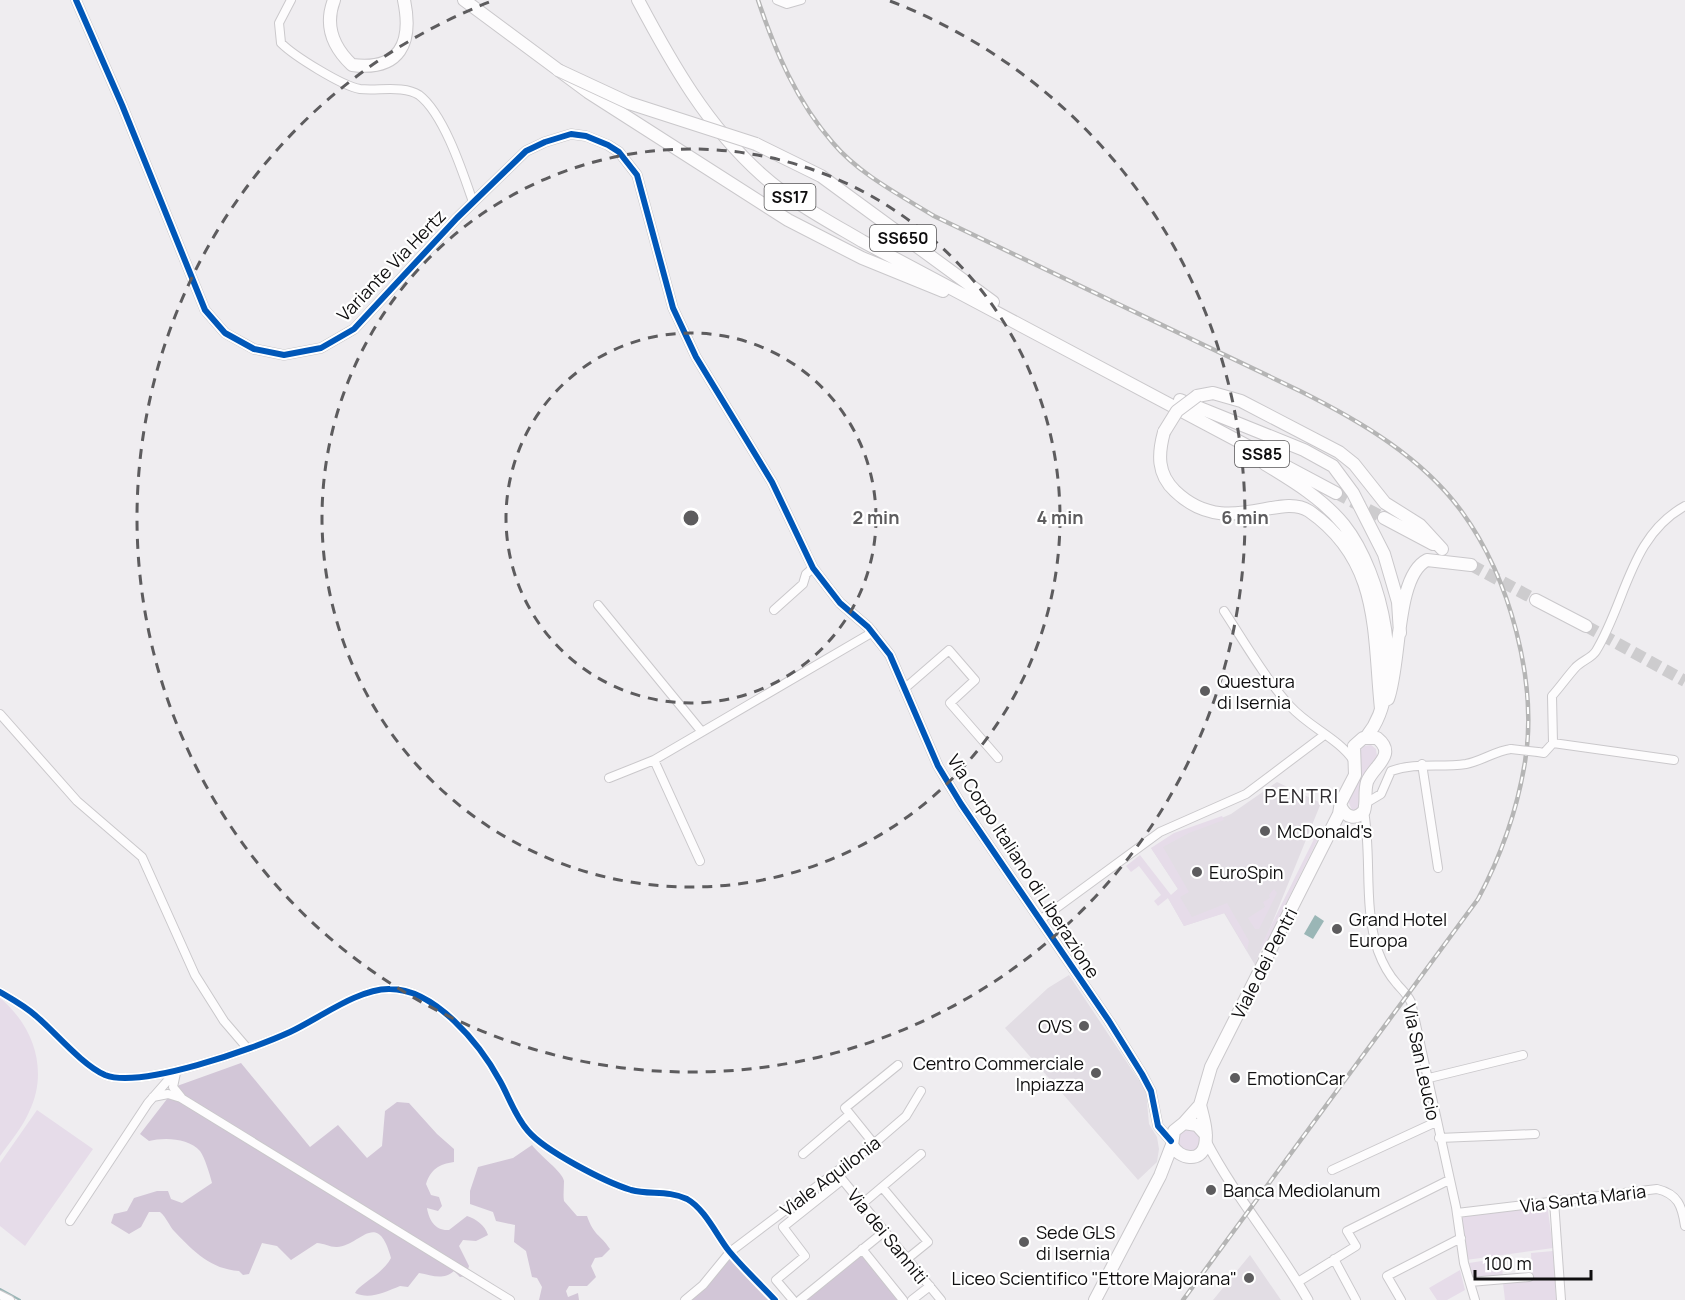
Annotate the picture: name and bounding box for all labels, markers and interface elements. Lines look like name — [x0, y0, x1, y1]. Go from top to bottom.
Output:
road number: SS17 — [764, 184, 816, 210]
street label: Variante Via Hertz — [331, 204, 451, 326]
road number: SS650 — [870, 225, 936, 251]
road number: SS85 — [1235, 441, 1289, 467]
text: 2 min — [853, 505, 899, 529]
text: 4 min — [1036, 505, 1084, 529]
text: 6 min — [1221, 505, 1269, 529]
centre of rings — [681, 508, 701, 528]
place label: Questura di Isernia — [1217, 669, 1295, 714]
marker: Questura di Isernia — [1198, 684, 1212, 698]
street label: Via Corpo Italiano di Liberazione — [942, 749, 1106, 983]
district label: PENTRI — [1264, 782, 1340, 809]
place label: McDonald's — [1277, 819, 1372, 843]
marker: McDonald's — [1258, 824, 1272, 838]
place label: EuroSpin — [1209, 860, 1284, 884]
marker: EuroSpin — [1190, 865, 1204, 879]
street label: Viale dei Pentri — [1226, 903, 1302, 1023]
place label: Grand Hotel Europa — [1349, 907, 1447, 952]
marker: Grand Hotel Europa — [1330, 922, 1344, 936]
street label: Via San Leucio — [1398, 1001, 1446, 1123]
place label: OVS — [1038, 1014, 1072, 1038]
marker: OVS — [1077, 1019, 1091, 1033]
place label: Centro Commerciale Inpiazza — [913, 1051, 1084, 1096]
marker: Centro Commerciale Inpiazza — [1089, 1066, 1103, 1080]
place label: EmotionCar — [1247, 1066, 1346, 1090]
marker: EmotionCar — [1228, 1071, 1242, 1085]
street label: Viale Aquilonia — [775, 1130, 885, 1222]
place label: Banca Mediolanum — [1223, 1178, 1380, 1202]
street label: Via Santa Maria — [1519, 1178, 1647, 1218]
marker: Banca Mediolanum — [1204, 1183, 1218, 1197]
street label: Via dei Sanniti — [842, 1184, 934, 1288]
place label: Sede GLS di Isernia — [1036, 1220, 1115, 1265]
marker: Sede GLS di Isernia — [1017, 1235, 1031, 1249]
scale bar — [1475, 1243, 1590, 1281]
text: 100 m — [1484, 1251, 1532, 1275]
place label: Liceo Scientifico "Ettore Majorana" — [951, 1266, 1237, 1290]
marker: Liceo Scientifico "Ettore Majorana" — [1242, 1271, 1256, 1285]

